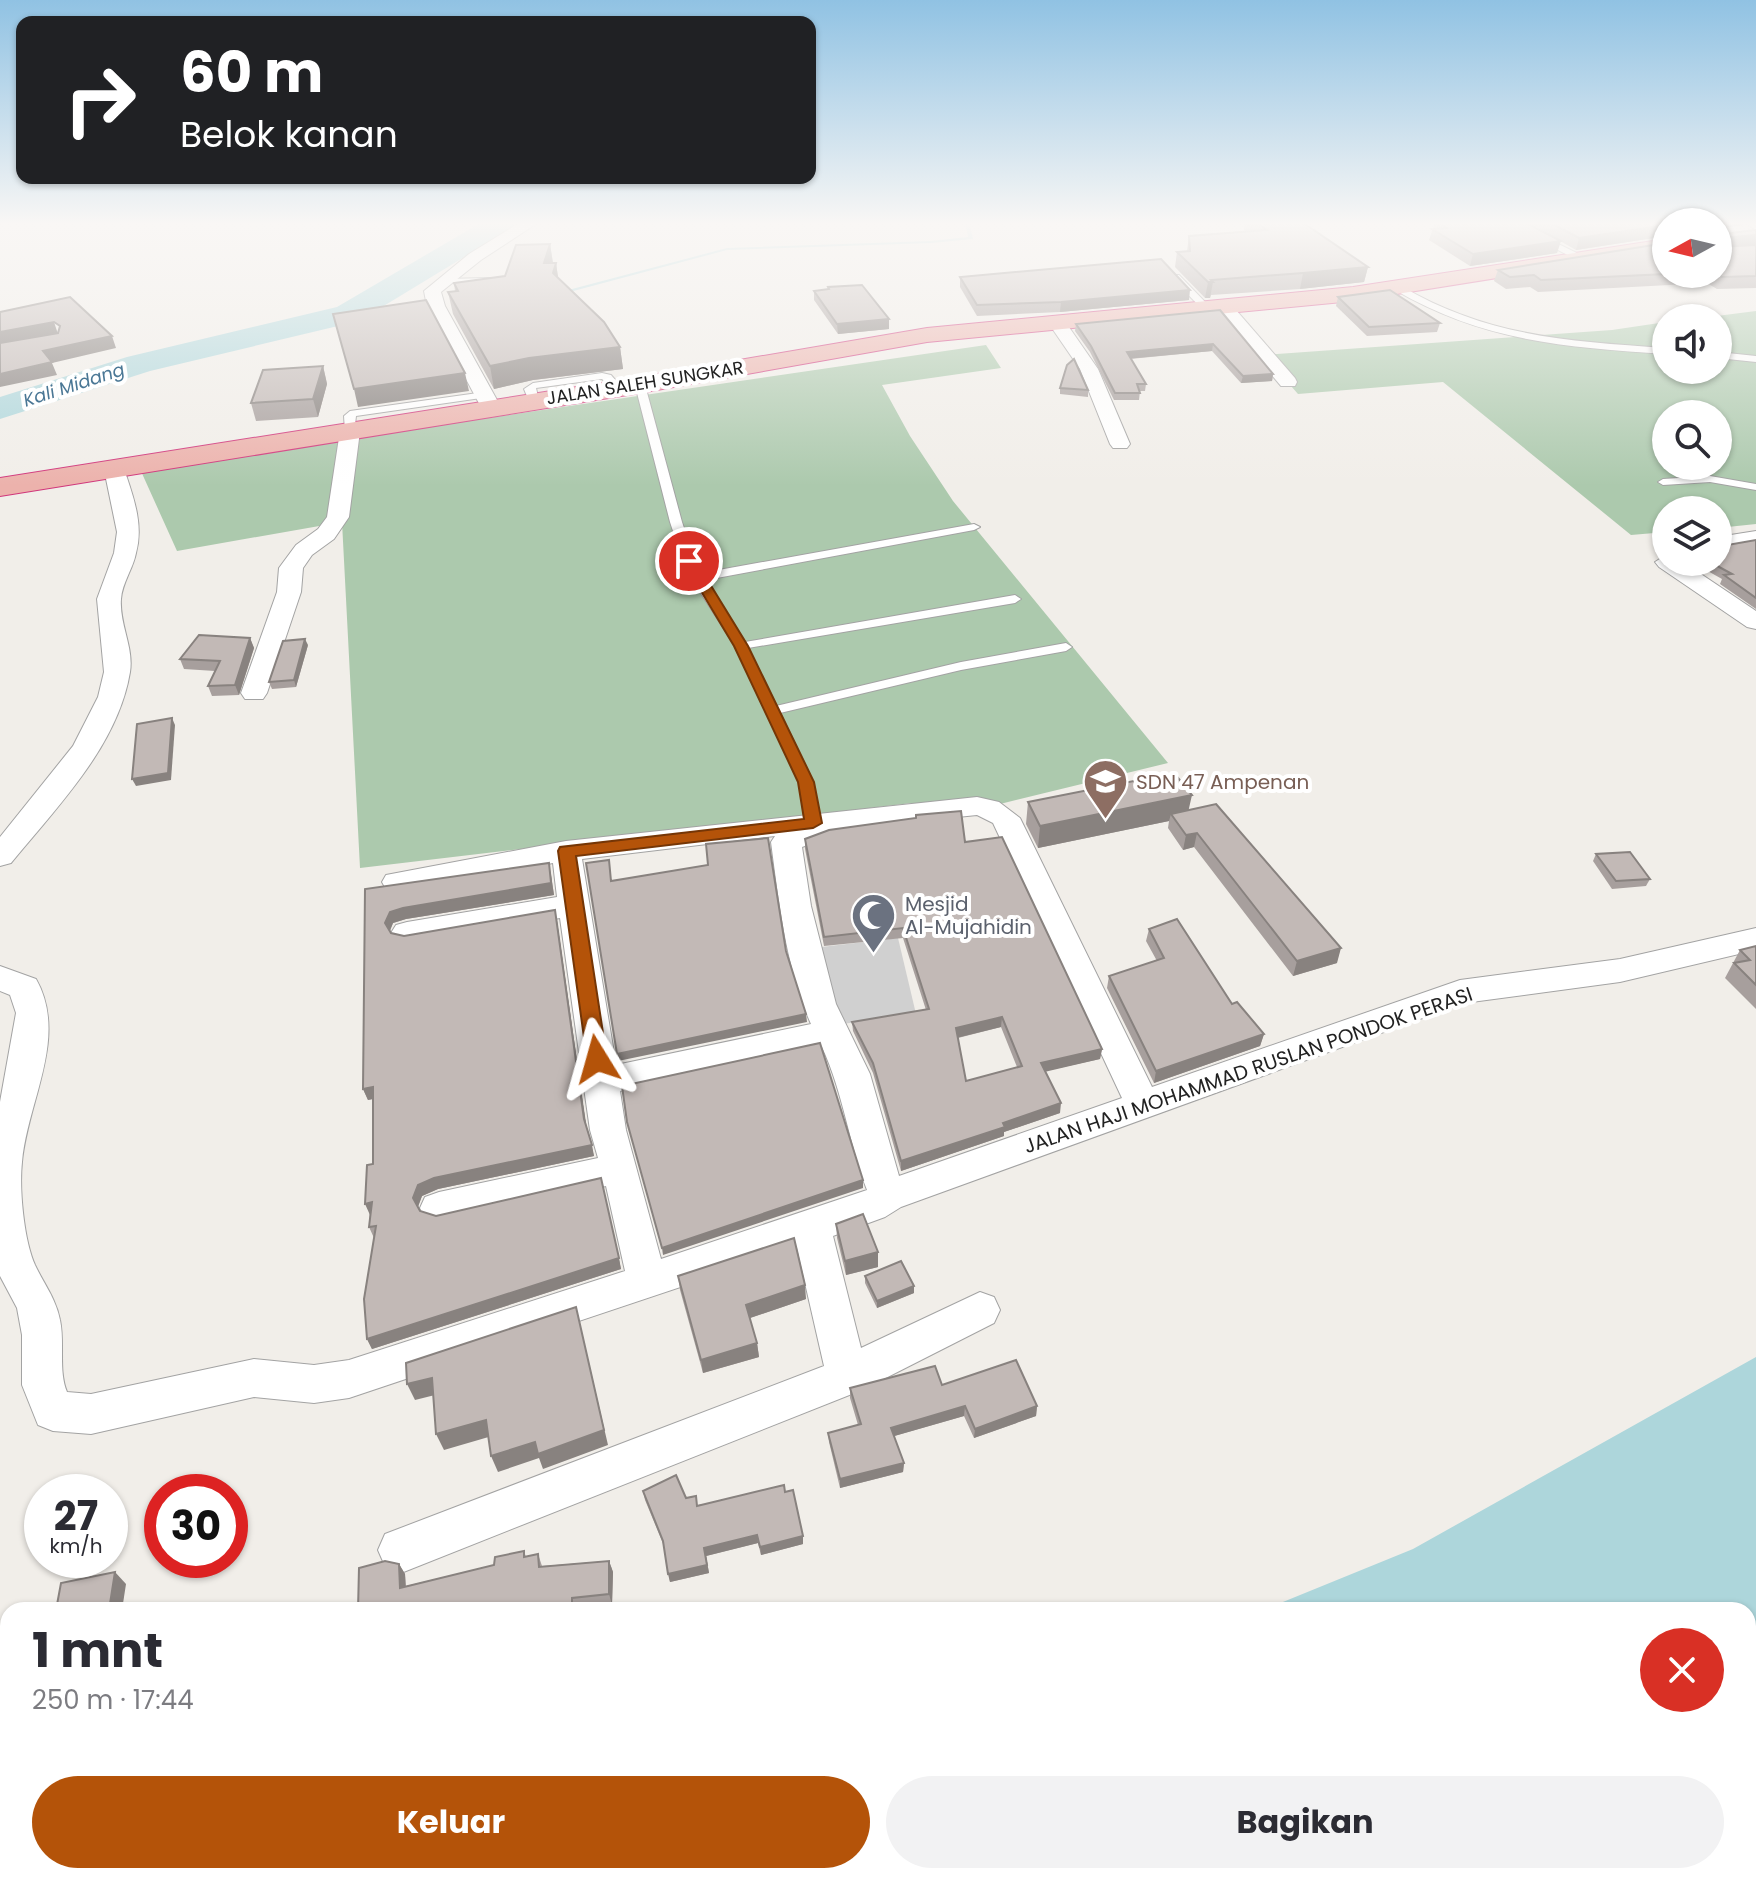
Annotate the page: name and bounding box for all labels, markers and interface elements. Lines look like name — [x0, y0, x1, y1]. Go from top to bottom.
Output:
text: 60 m — [180, 33, 323, 112]
icon: right — [48, 48, 152, 152]
text: Belok kanan — [180, 109, 398, 160]
north arrow — [1652, 208, 1732, 288]
map controls — [1652, 208, 1732, 576]
button: sound — [1652, 304, 1732, 384]
street label: JALAN SALEH SUNGKAR — [545, 355, 745, 410]
water label: Kali Midang — [20, 356, 128, 413]
button: search — [1652, 400, 1732, 480]
button: layers — [1652, 496, 1732, 576]
pin — [655, 527, 723, 595]
icon: arrive — [667, 539, 711, 583]
school or university icon: SDN 47 Ampenan — [1081, 758, 1129, 821]
place label: SDN 47 Ampenan — [1136, 768, 1309, 796]
place label: Mesjid Al-Mujahidin — [905, 890, 1032, 941]
mosque icon: Mesjid Al-Mujahidin — [850, 891, 898, 954]
street label: JALAN HAJI MOHAMMAD RUSLAN PONDOK PERASI — [1020, 980, 1476, 1160]
position arrow — [555, 1017, 639, 1101]
speed limit sign: 30 — [144, 1474, 248, 1578]
text: 27 — [54, 1488, 98, 1544]
text: km/h — [49, 1532, 103, 1560]
text: 1 mnt — [32, 1617, 163, 1684]
button: close — [1640, 1628, 1724, 1712]
text: 250 m · 17:44 — [32, 1682, 194, 1718]
button: Keluar — [32, 1776, 870, 1868]
button: Bagikan — [886, 1776, 1724, 1868]

